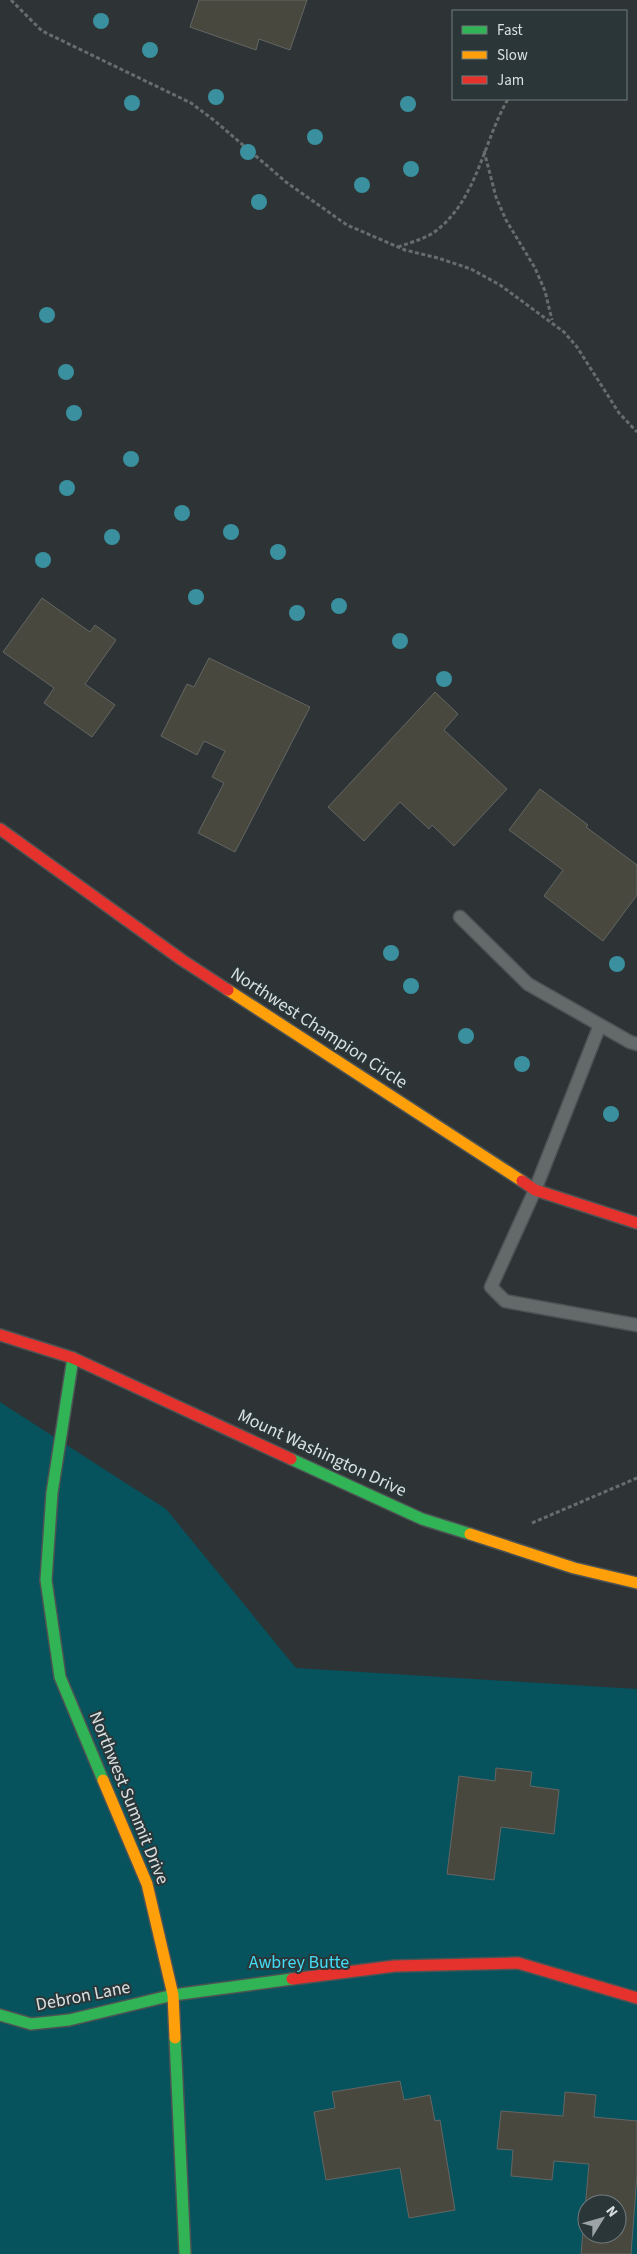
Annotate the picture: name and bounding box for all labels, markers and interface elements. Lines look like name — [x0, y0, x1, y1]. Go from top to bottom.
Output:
legend — [452, 10, 627, 100]
text: Fast — [497, 20, 523, 41]
text: Slow — [497, 45, 528, 66]
text: Jam — [497, 70, 524, 91]
street label: Northwest Champion Circle — [226, 961, 412, 1095]
street label: Mount Washington Drive — [233, 1403, 411, 1503]
street label: Northwest Summit Drive — [83, 1708, 175, 1888]
park label: Awbrey Butte — [249, 1950, 349, 1975]
street label: Debron Lane — [34, 1975, 132, 2017]
north arrow — [577, 2194, 627, 2244]
text: N — [601, 2202, 622, 2222]

